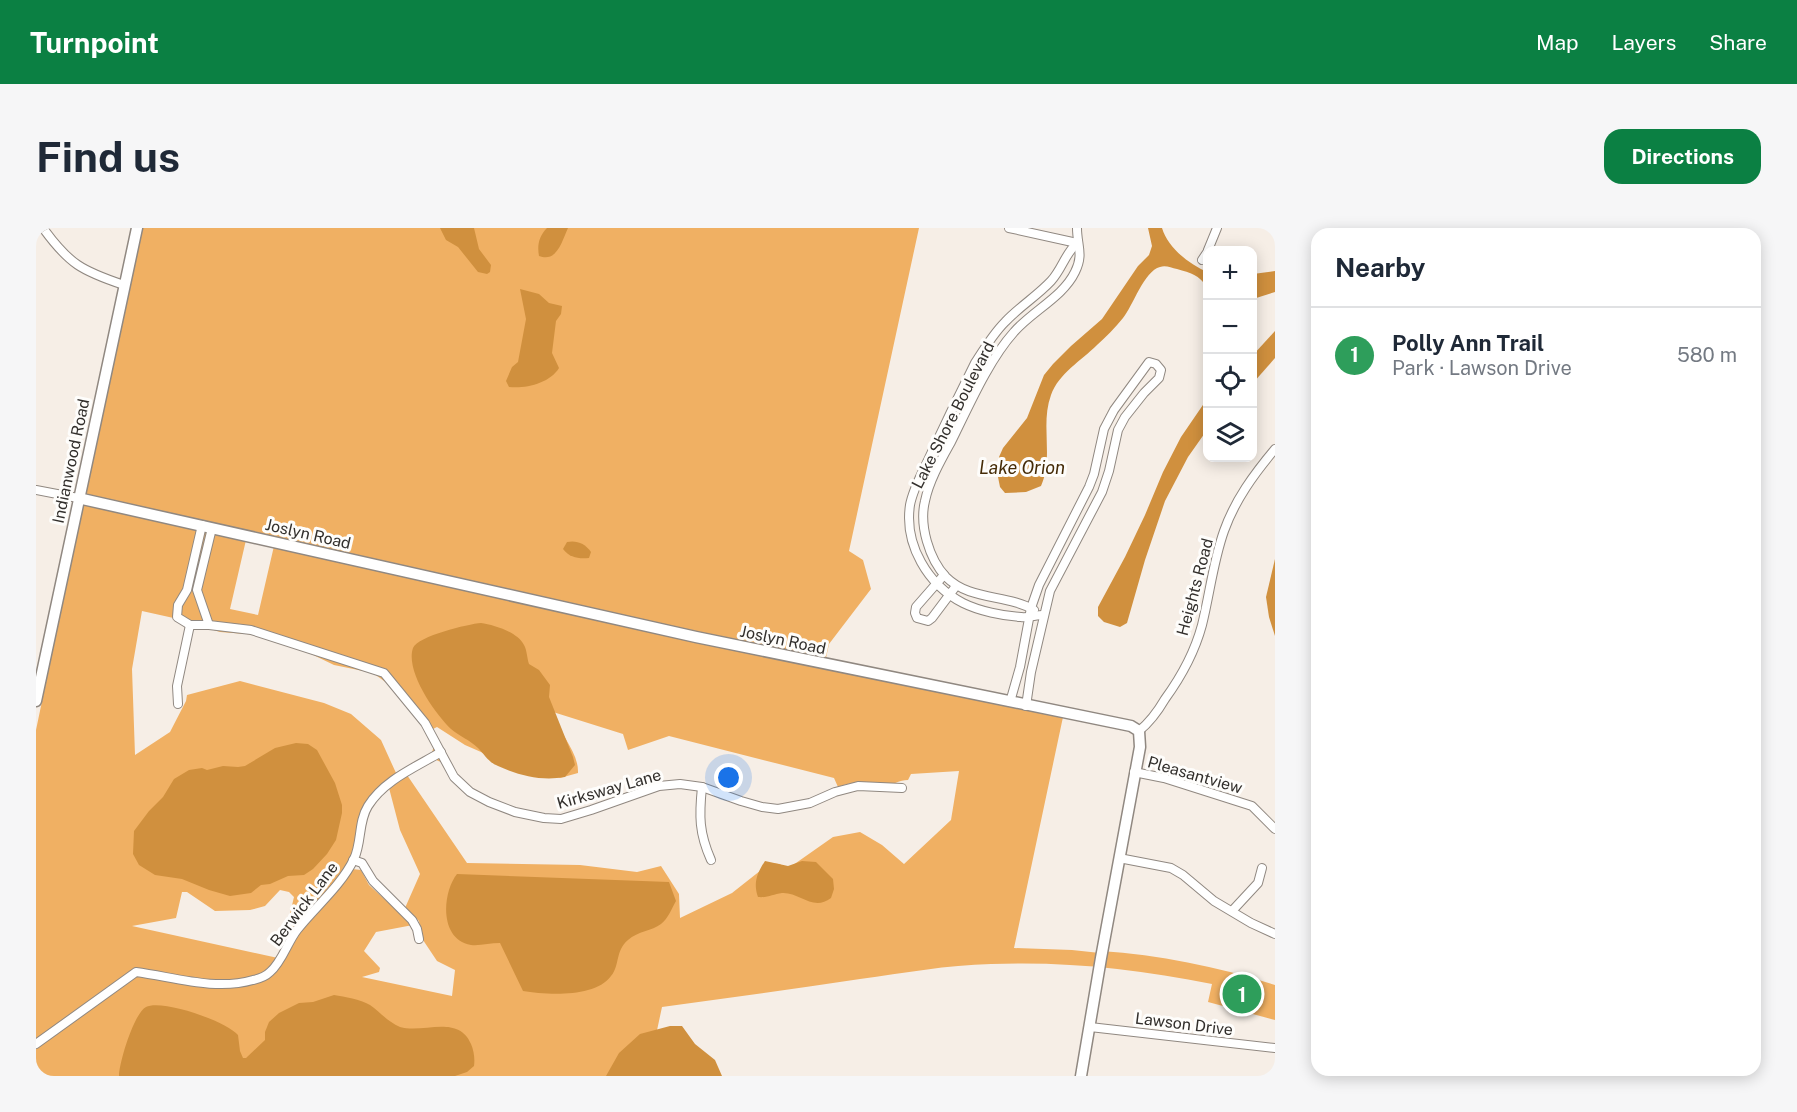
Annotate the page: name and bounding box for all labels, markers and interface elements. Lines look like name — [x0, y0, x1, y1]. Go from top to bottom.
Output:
text: Turnpoint — [30, 26, 159, 59]
text: Map — [1536, 30, 1579, 55]
text: Layers — [1612, 30, 1676, 55]
text: Share — [1709, 30, 1767, 55]
button: Directions — [1604, 129, 1761, 184]
text: Find us — [36, 132, 180, 181]
map controls — [1203, 246, 1257, 462]
button: + — [1203, 246, 1257, 300]
text: Nearby — [1335, 252, 1425, 283]
button: − — [1203, 300, 1257, 354]
text: Polly Ann Trail — [1392, 330, 1544, 356]
street label: Lake Shore Boulevard — [908, 338, 998, 492]
text: 1 — [1350, 343, 1359, 367]
text: 580 m — [1677, 343, 1737, 367]
button: locate — [1203, 354, 1257, 408]
text: Park · Lawson Drive — [1392, 356, 1572, 380]
street label: Indianwood Road — [49, 397, 93, 525]
button: layers — [1203, 408, 1257, 462]
water label: Lake Orion — [979, 457, 1065, 478]
street label: Joslyn Road — [263, 515, 353, 553]
street label: Heights Road — [1173, 536, 1217, 638]
street label: Joslyn Road — [738, 622, 828, 658]
street label: Pleasantview — [1145, 752, 1245, 798]
your location — [714, 763, 743, 792]
street label: Kirksway Lane — [555, 765, 663, 813]
street label: Berwick Lane — [266, 858, 342, 950]
pin: 1 — [1222, 972, 1262, 1017]
street label: Lawson Drive — [1134, 1009, 1234, 1039]

